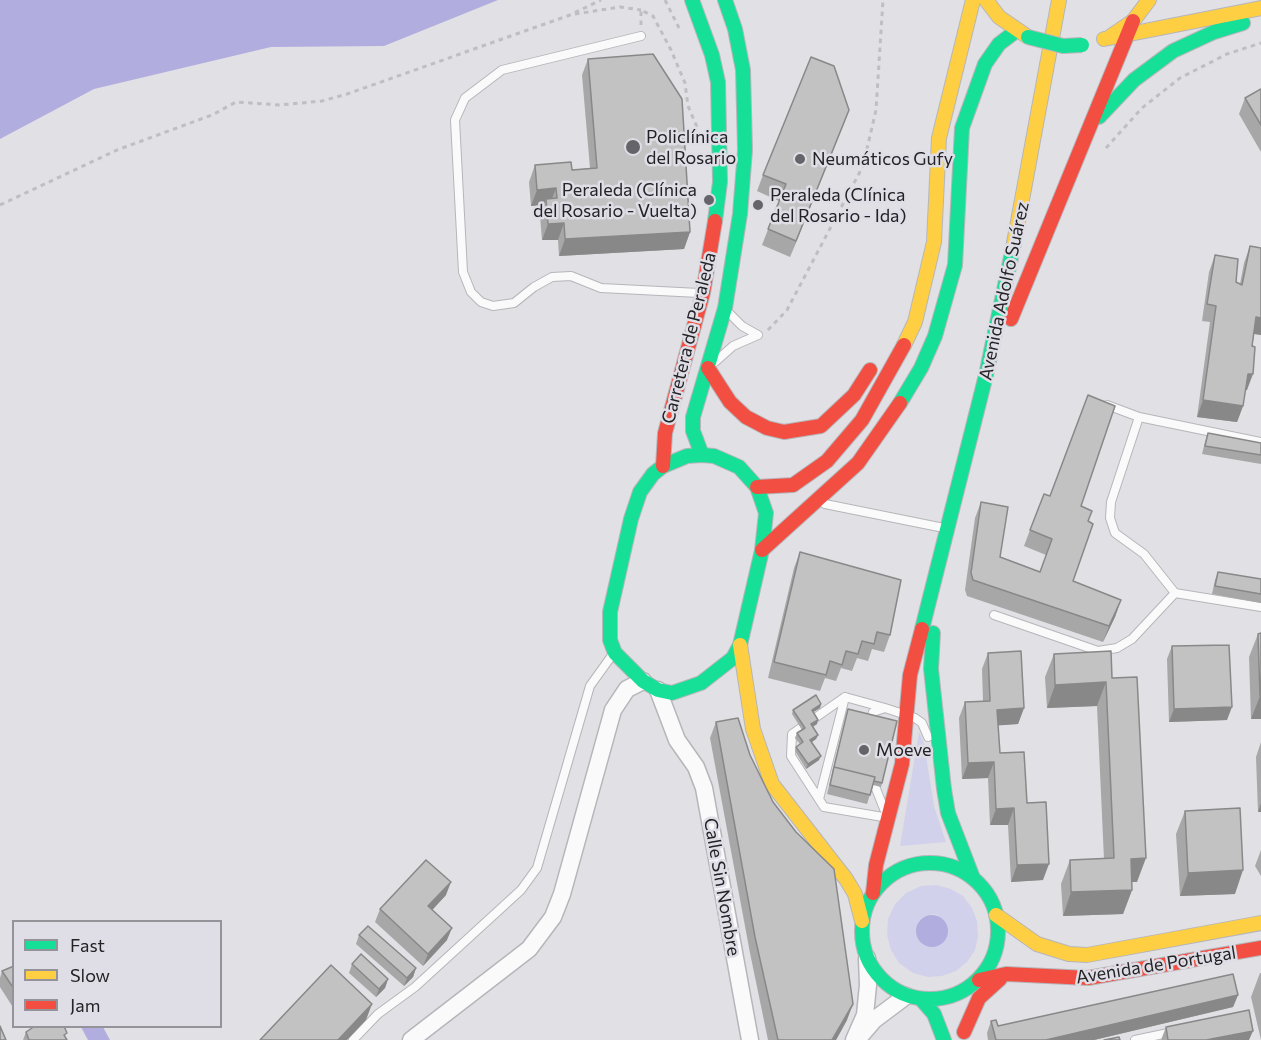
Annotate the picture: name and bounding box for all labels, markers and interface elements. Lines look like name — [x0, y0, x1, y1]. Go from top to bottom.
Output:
place label: Policlínica del Rosario — [646, 126, 736, 168]
marker: Policlínica del Rosario — [624, 138, 642, 156]
place label: Neumáticos Gufy — [812, 148, 953, 170]
marker: Neumáticos Gufy — [793, 152, 807, 166]
place label: Peraleda (Clínica del Rosario - Vuelta) — [533, 179, 697, 222]
place label: Peraleda (Clínica del Rosario - Ida) — [770, 184, 906, 226]
marker: Peraleda (Clínica del Rosario - Vuelta) — [702, 193, 716, 207]
marker: Peraleda (Clínica del Rosario - Ida) — [751, 198, 765, 212]
street label: Avenida Adolfo Suárez — [974, 200, 1034, 382]
street label: Carretera de Peraleda — [657, 250, 721, 426]
place label: Moeve — [876, 739, 932, 761]
marker: Moeve — [857, 743, 871, 757]
street label: Calle Sin Nombre — [699, 816, 745, 958]
legend — [12, 920, 222, 1028]
text: Fast — [70, 934, 105, 956]
street label: Avenida de Portugal — [1074, 942, 1238, 988]
text: Slow — [70, 964, 110, 986]
text: Jam — [70, 994, 100, 1016]

